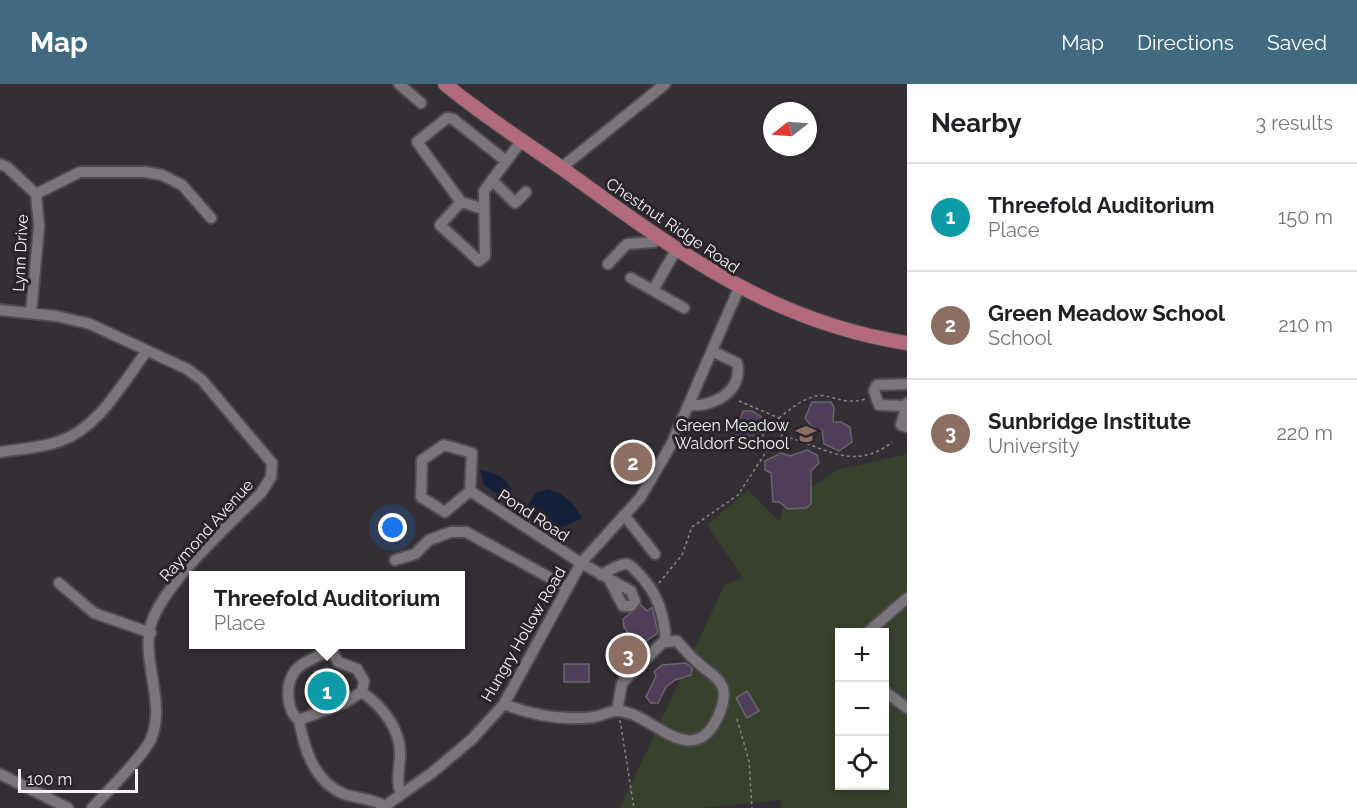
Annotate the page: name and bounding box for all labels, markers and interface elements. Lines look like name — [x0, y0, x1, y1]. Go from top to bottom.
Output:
text: Map — [30, 26, 88, 59]
text: Map — [1061, 30, 1104, 55]
text: Directions — [1137, 30, 1234, 55]
text: Saved — [1267, 30, 1327, 55]
north arrow — [763, 102, 817, 156]
text: Nearby — [931, 108, 1021, 138]
text: 3 results — [1255, 111, 1333, 135]
street label: Chestnut Ridge Road — [602, 174, 743, 277]
text: Threefold Auditorium — [988, 192, 1214, 218]
text: 1 — [946, 205, 955, 229]
text: 150 m — [1278, 205, 1333, 229]
street label: Lynn Drive — [9, 214, 32, 292]
text: Place — [988, 218, 1039, 242]
text: Green Meadow School — [988, 300, 1225, 326]
text: 2 — [945, 313, 956, 337]
text: 210 m — [1278, 313, 1333, 337]
text: School — [988, 326, 1052, 350]
text: Sunbridge Institute — [988, 408, 1191, 434]
place label: Green Meadow Waldorf School — [675, 416, 790, 453]
text: 3 — [945, 421, 956, 445]
text: 220 m — [1276, 421, 1333, 445]
school or university icon: Green Meadow Waldorf School — [794, 422, 818, 446]
text: University — [988, 434, 1080, 458]
pin: 2 — [614, 440, 652, 484]
street label: Raymond Avenue — [156, 475, 257, 585]
street label: Pond Road — [495, 485, 573, 545]
your location — [378, 513, 407, 542]
street label: Hungry Hollow Road — [477, 563, 570, 705]
popup — [189, 571, 465, 649]
text: Threefold Auditorium — [214, 585, 440, 611]
text: Place — [214, 611, 265, 635]
map controls — [835, 628, 889, 790]
button: + — [835, 628, 889, 682]
pin: 3 — [608, 632, 648, 678]
pin: 1 — [308, 668, 346, 714]
button: − — [835, 682, 889, 736]
button: locate — [835, 736, 889, 790]
scale bar — [18, 766, 138, 794]
text: 100 m — [27, 770, 72, 789]

